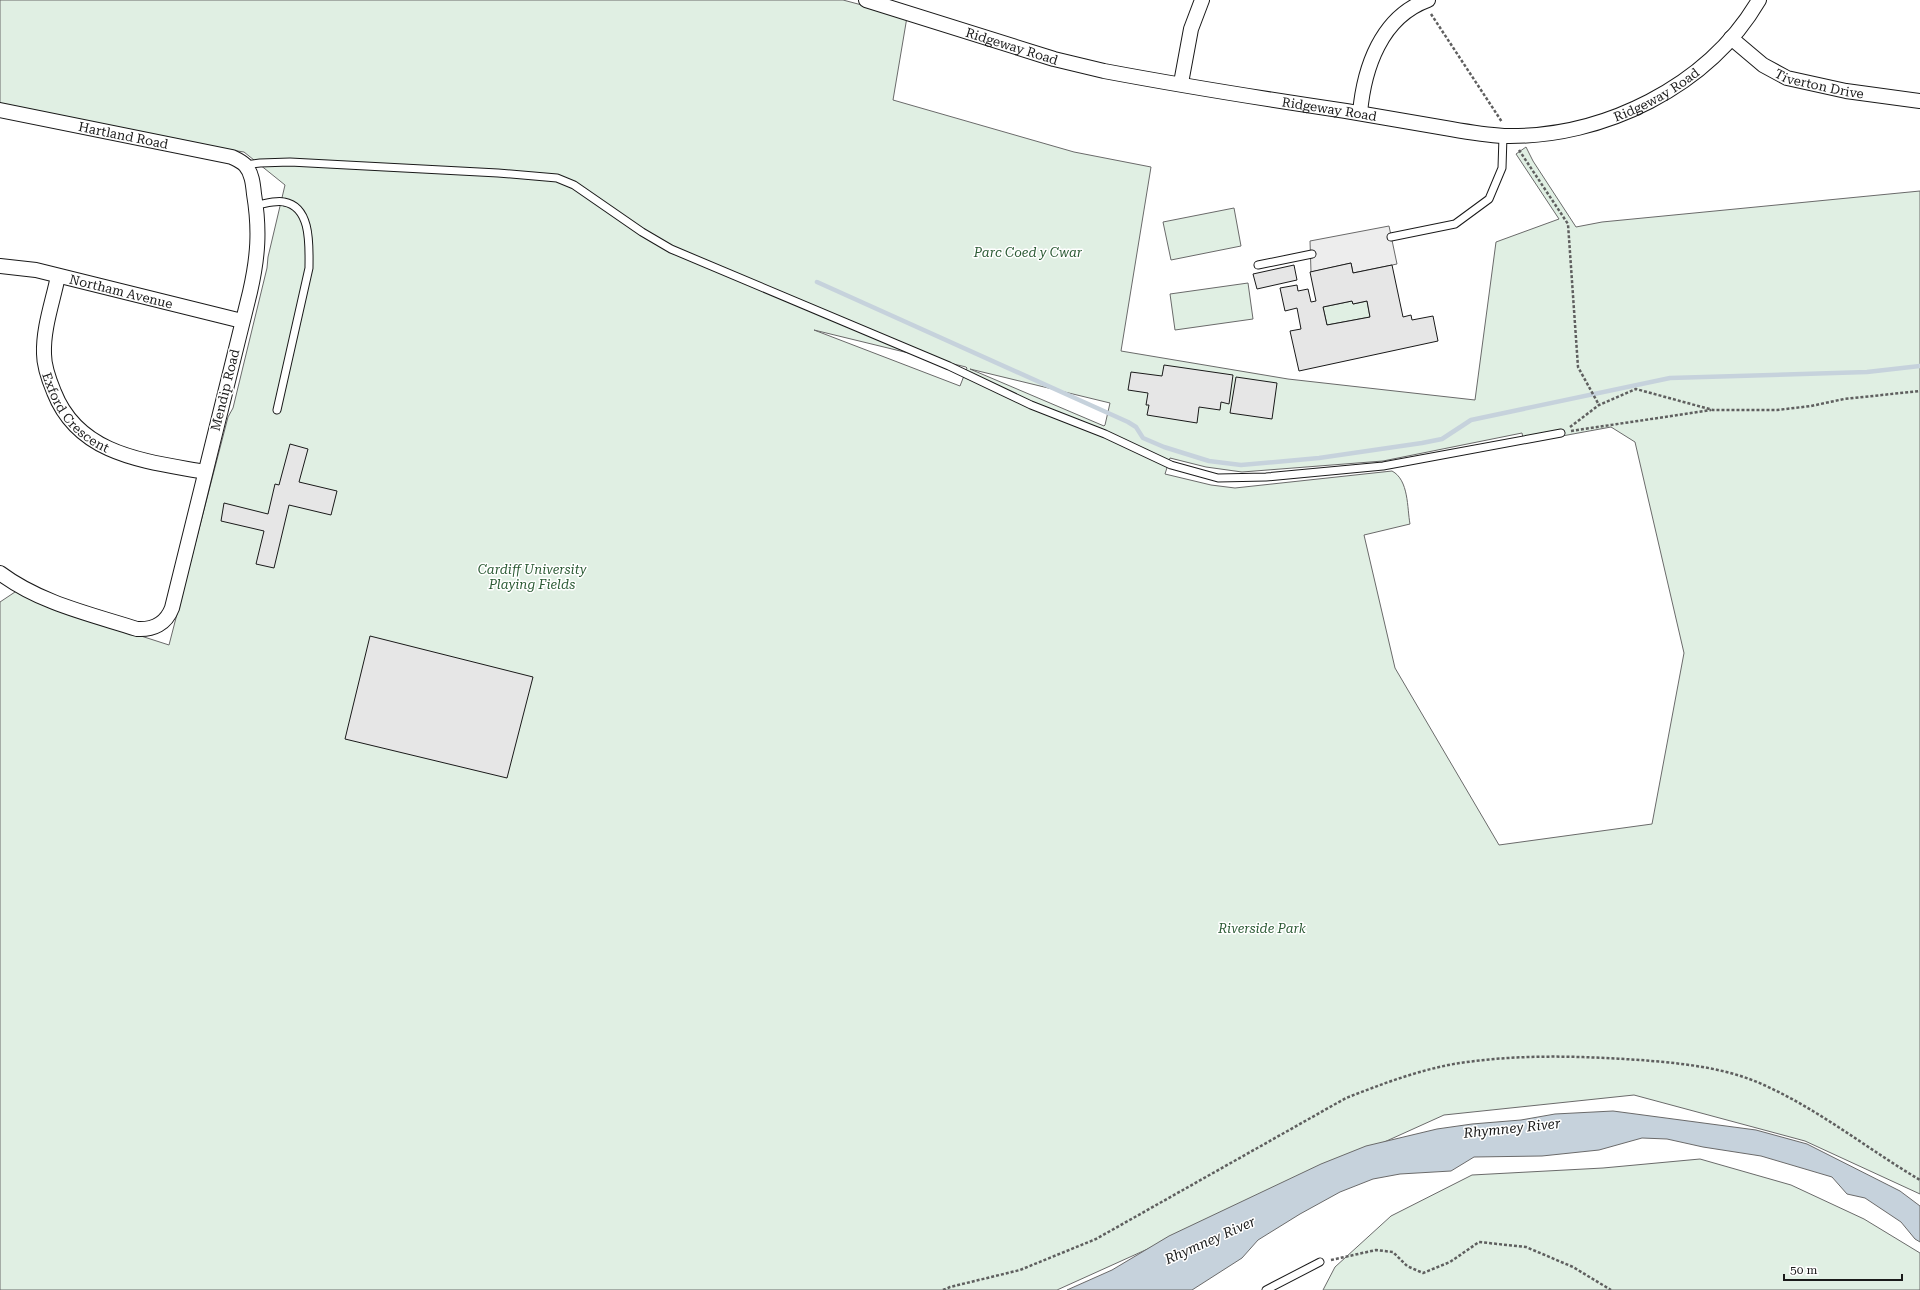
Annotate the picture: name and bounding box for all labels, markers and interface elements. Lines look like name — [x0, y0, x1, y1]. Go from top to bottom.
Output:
street label: Ridgeway Road — [964, 24, 1061, 68]
street label: Ridgeway Road — [1611, 64, 1702, 124]
street label: Tiverton Drive — [1772, 65, 1865, 101]
street label: Ridgeway Road — [1281, 94, 1379, 124]
street label: Hartland Road — [77, 119, 170, 152]
park label: Parc Coed y Cwar — [973, 245, 1083, 260]
street label: Northam Avenue — [68, 271, 174, 311]
street label: Mendip Road — [208, 347, 243, 433]
street label: Exford Crescent — [40, 370, 112, 455]
park label: Cardiff University Playing Fields — [478, 562, 587, 592]
park label: Riverside Park — [1217, 921, 1307, 936]
water label: Rhymney River — [1462, 1115, 1561, 1141]
water label: Rhymney River — [1161, 1213, 1258, 1268]
scale bar — [1784, 1256, 1902, 1282]
text: 50 m — [1790, 1263, 1817, 1277]

